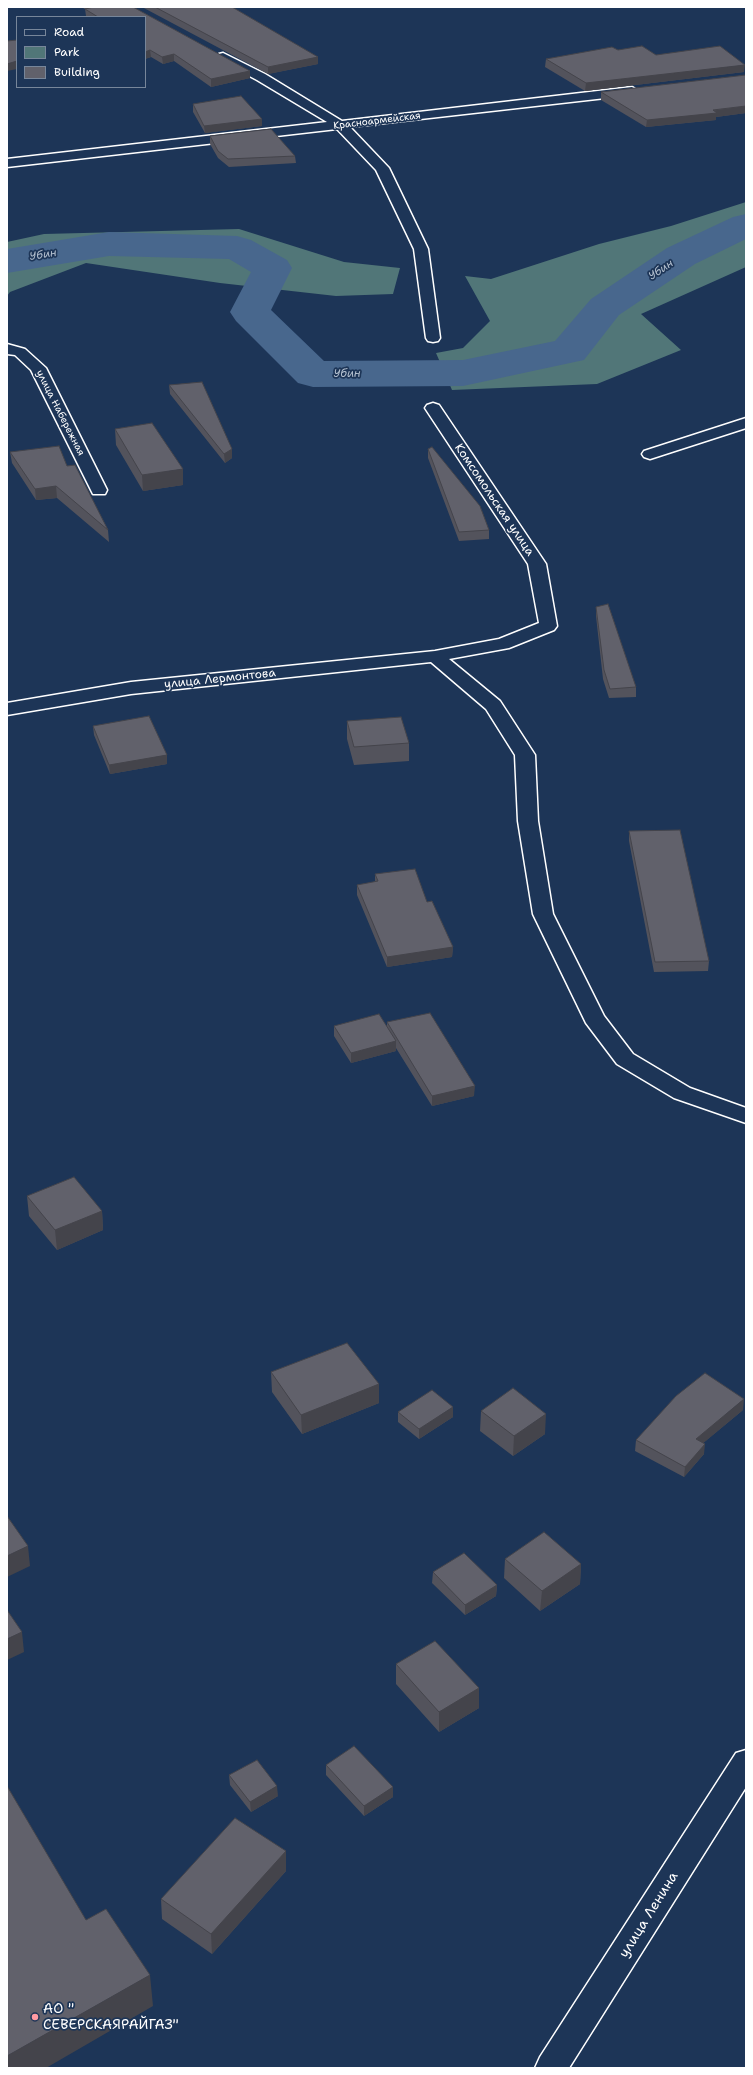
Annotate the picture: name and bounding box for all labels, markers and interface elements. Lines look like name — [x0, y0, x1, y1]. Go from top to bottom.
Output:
legend — [16, 16, 146, 88]
text: Road — [54, 24, 84, 40]
text: Park — [54, 44, 80, 60]
text: Building — [54, 64, 100, 80]
street label: Красноармейская — [333, 110, 421, 132]
water label: Убин — [29, 246, 57, 264]
water label: Убин — [646, 257, 676, 283]
water label: Убин — [333, 367, 361, 381]
street label: улица Набережная — [33, 368, 87, 458]
street label: Комсомольская улица — [451, 441, 537, 559]
street label: улица Лермонтова — [164, 666, 276, 692]
street label: улица Ленина — [616, 1869, 682, 1961]
place label: АО " СЕВЕРСКАЯРАЙГАЗ" — [43, 2001, 179, 2034]
marker: АО " СЕВЕРСКАЯРАЙГАЗ" — [30, 2012, 40, 2022]

